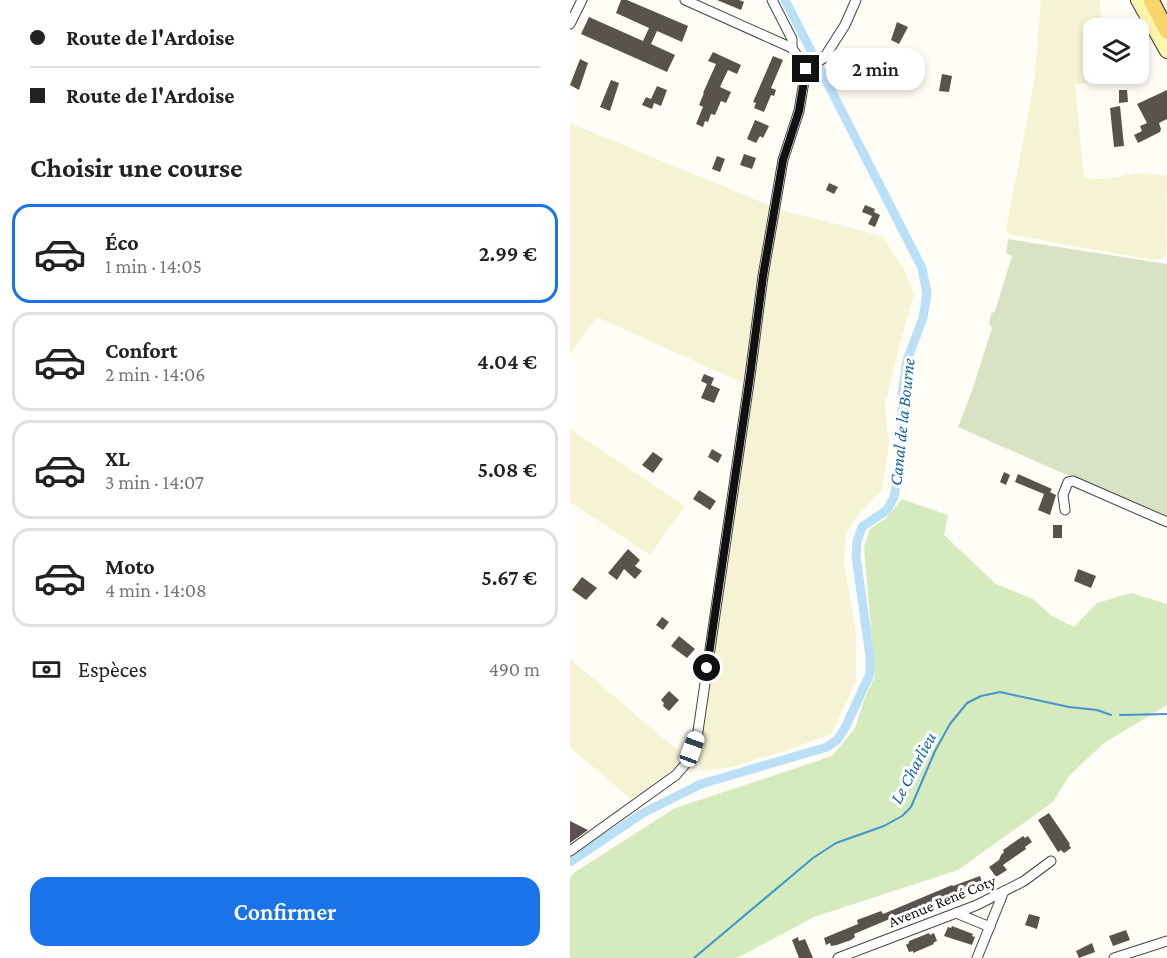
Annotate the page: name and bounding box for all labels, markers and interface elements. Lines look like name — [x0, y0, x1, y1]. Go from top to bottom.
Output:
map controls — [1083, 18, 1149, 84]
button: layers — [1083, 18, 1149, 84]
text: Route de l'Ardoise — [66, 25, 235, 50]
callout: 2 min — [827, 48, 926, 90]
route end — [792, 55, 819, 82]
text: 2 min — [852, 58, 899, 80]
text: Route de l'Ardoise — [66, 83, 235, 108]
text: Choisir une course — [30, 153, 243, 183]
icon: car — [33, 227, 87, 281]
text: Éco — [105, 230, 139, 255]
text: 2.99 € — [479, 241, 537, 266]
text: 1 min · 14:05 — [105, 255, 202, 277]
icon: car — [33, 335, 87, 389]
text: Confort — [105, 338, 178, 363]
text: 4.04 € — [477, 349, 537, 374]
water label: Canal de la Bourne — [885, 357, 919, 487]
text: 2 min · 14:06 — [105, 363, 206, 385]
icon: car — [33, 443, 87, 497]
text: XL — [105, 446, 130, 471]
text: 5.08 € — [477, 457, 537, 482]
text: 3 min · 14:07 — [105, 471, 204, 493]
icon: car — [33, 551, 87, 605]
text: Moto — [105, 554, 155, 579]
text: 5.67 € — [481, 565, 537, 590]
text: 4 min · 14:08 — [105, 579, 207, 601]
icon: cash — [30, 653, 63, 686]
route start — [693, 654, 720, 681]
text: Espèces — [78, 657, 147, 682]
text: 490 m — [489, 658, 540, 680]
car — [677, 729, 707, 769]
water label: Le Charlieu — [886, 729, 940, 807]
street label: Avenue René Coty — [886, 871, 999, 931]
button: Confirmer — [30, 877, 540, 946]

